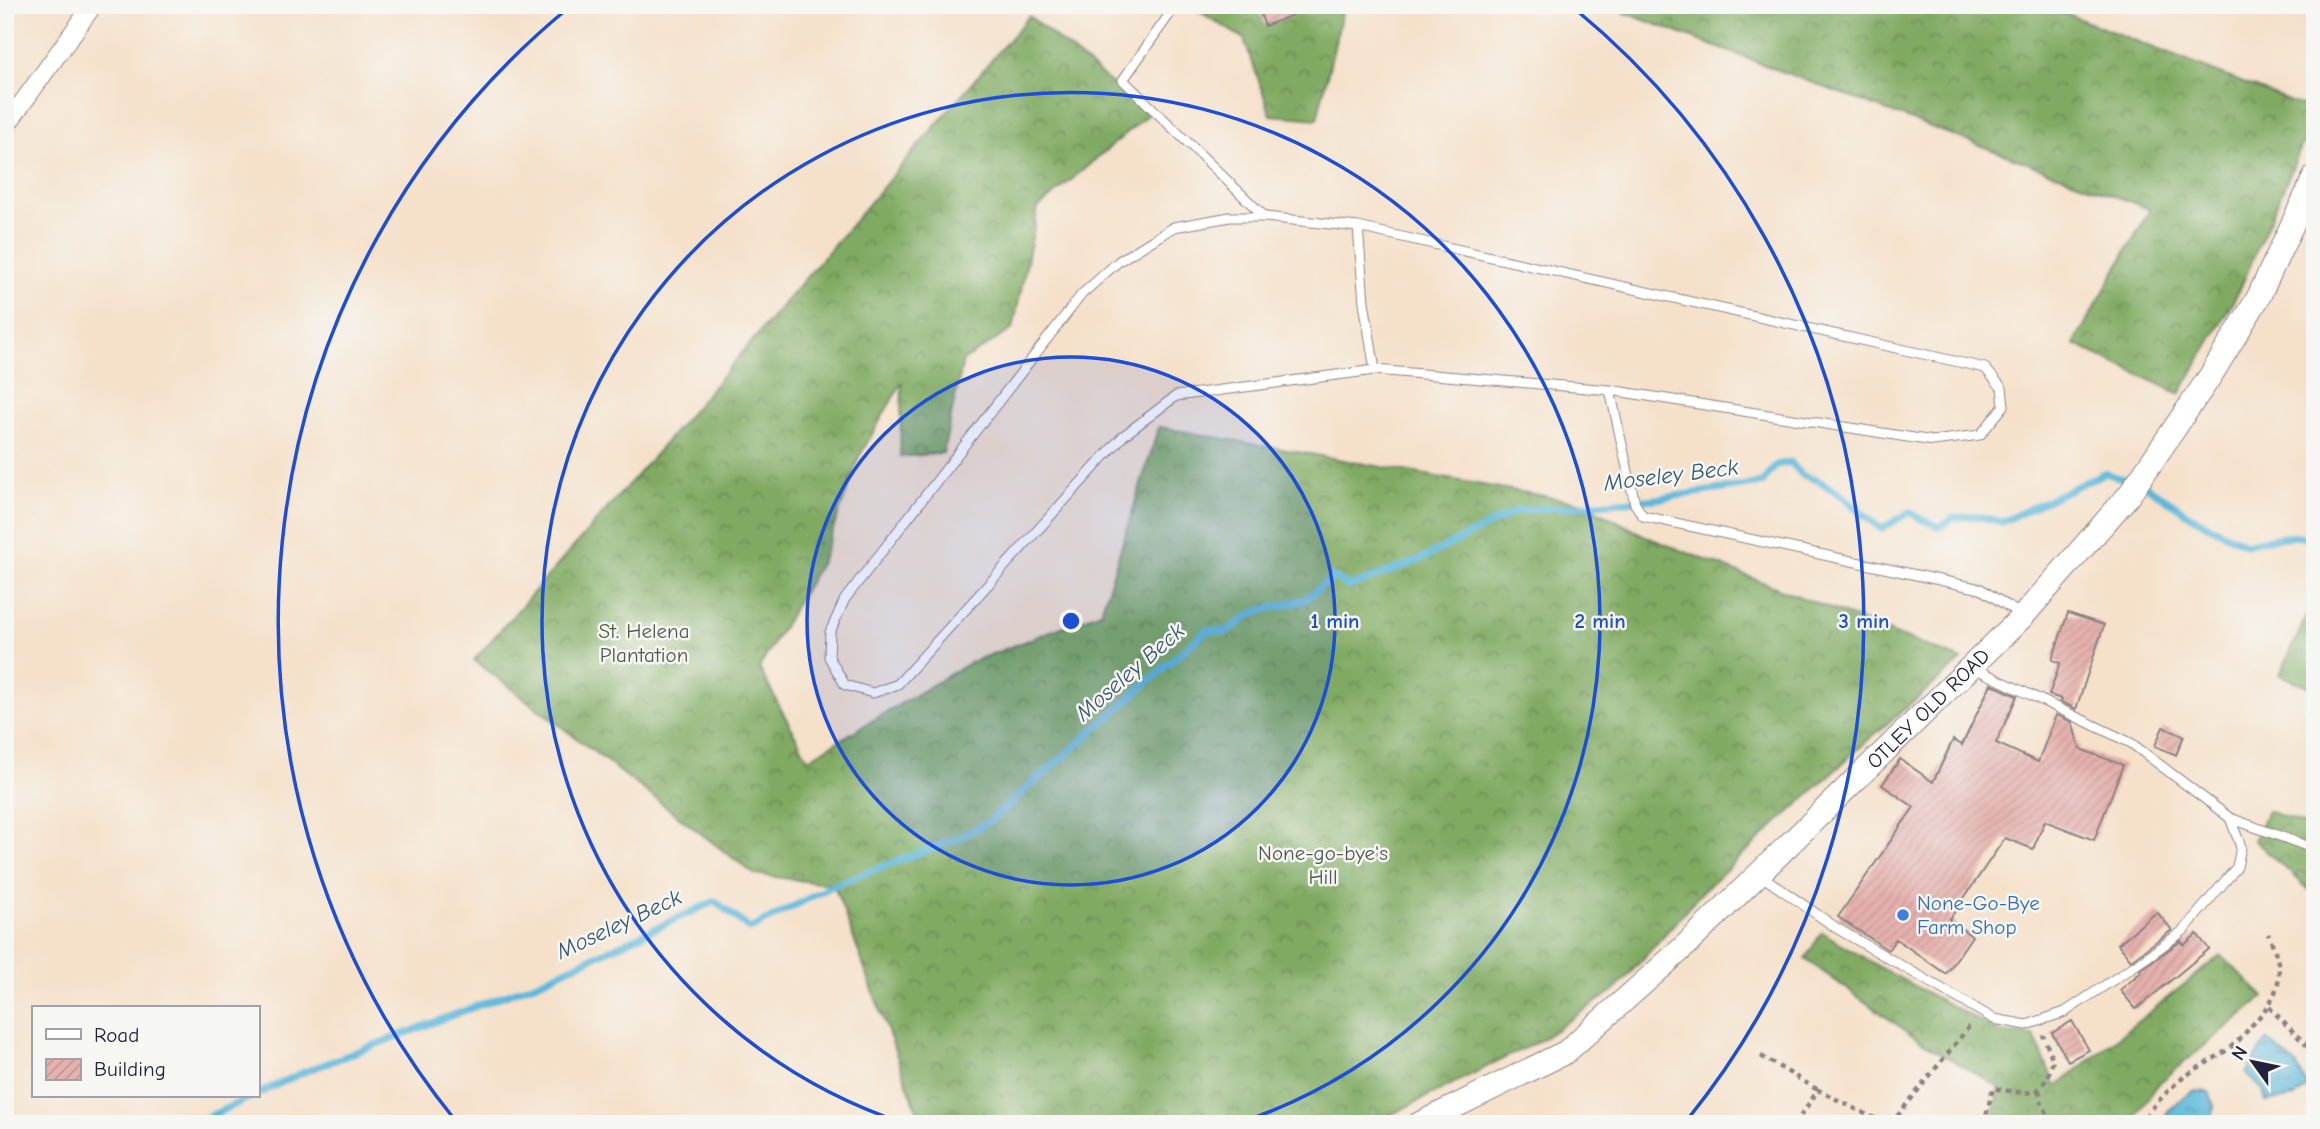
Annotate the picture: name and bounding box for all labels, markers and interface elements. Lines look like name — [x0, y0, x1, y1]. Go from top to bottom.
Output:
water label: Moseley Beck — [1601, 453, 1741, 497]
centre of rings — [1059, 609, 1083, 633]
text: 1 min — [1311, 609, 1359, 633]
text: 2 min — [1574, 609, 1626, 633]
text: 3 min — [1838, 609, 1890, 633]
water label: Moseley Beck — [1069, 617, 1191, 727]
park label: St. Helena Plantation — [598, 619, 690, 667]
street label: OTLEY OLD ROAD — [1862, 643, 1995, 774]
park label: None-go-bye's Hill — [1258, 841, 1388, 889]
water label: Moseley Beck — [551, 883, 687, 965]
place label: None-Go-Bye Farm Shop — [1917, 891, 2040, 939]
marker: None-Go-Bye Farm Shop — [1895, 907, 1911, 923]
legend — [32, 1006, 259, 1098]
text: Road — [94, 1023, 139, 1047]
north arrow — [2218, 1028, 2288, 1098]
text: N — [2227, 1042, 2252, 1064]
text: Building — [94, 1057, 166, 1081]

